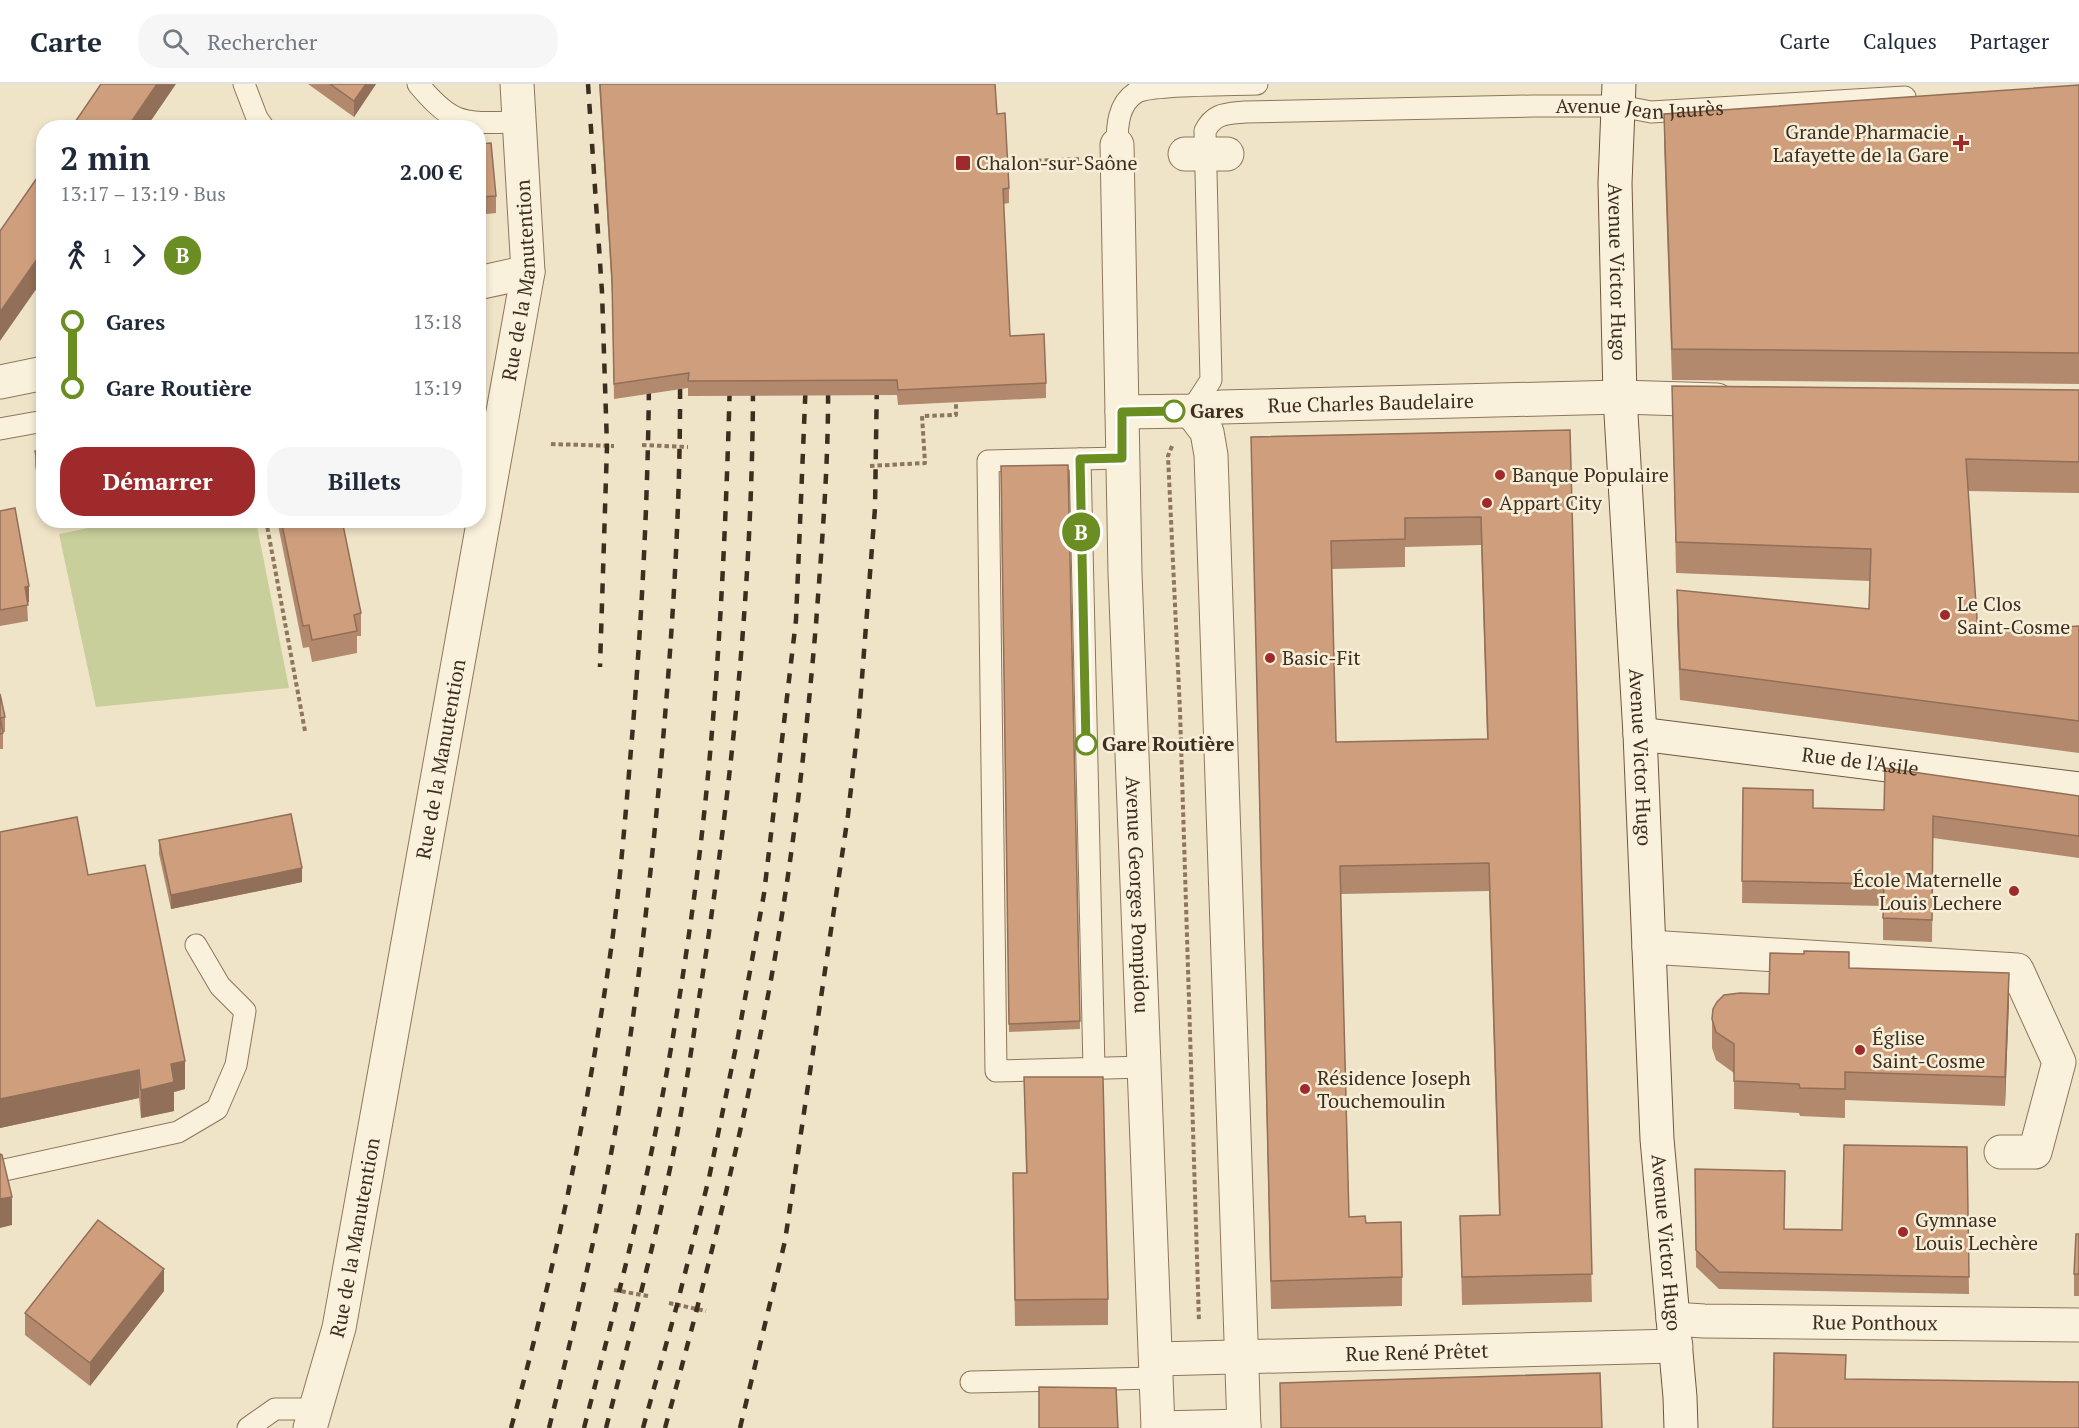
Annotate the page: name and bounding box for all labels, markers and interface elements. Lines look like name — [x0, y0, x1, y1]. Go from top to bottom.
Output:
search box — [138, 14, 558, 68]
text: Carte — [30, 23, 102, 60]
icon: search — [159, 25, 192, 58]
text: Rechercher — [207, 27, 317, 56]
text: Carte — [1780, 27, 1830, 55]
text: Calques — [1863, 27, 1937, 55]
text: Partager — [1970, 27, 2049, 55]
street label: Avenue Jean Jaurès — [1555, 92, 1724, 125]
place label: Grande Pharmacie Lafayette de la Gare — [1773, 118, 1949, 168]
text: 2 min — [60, 136, 150, 179]
marker: Grande Pharmacie Lafayette de la Gare — [1954, 136, 1968, 150]
place label: Chalon-sur-Saône — [976, 149, 1138, 176]
marker: Chalon-sur-Saône — [954, 154, 972, 172]
text: 2.00 € — [400, 157, 462, 186]
street label: Rue de la Manutention — [495, 179, 541, 383]
text: 13:17 – 13:19 · Bus — [60, 180, 226, 207]
street label: Avenue Victor Hugo — [1602, 183, 1633, 361]
icon: walk — [60, 239, 93, 272]
icon: forward — [122, 239, 155, 272]
text: B — [176, 241, 189, 269]
text: 1 — [102, 242, 113, 269]
text: Gares — [106, 307, 165, 336]
text: 13:18 — [413, 308, 462, 335]
text: Gare Routière — [106, 373, 252, 402]
text: 13:19 — [413, 374, 462, 401]
street label: Rue Charles Baudelaire — [1267, 387, 1474, 419]
place label: Gares — [1190, 397, 1244, 424]
marker: Gares — [1163, 400, 1185, 422]
button: Démarrer — [60, 447, 255, 516]
button: Billets — [267, 447, 462, 516]
place label: Banque Populaire — [1512, 461, 1669, 488]
marker: Banque Populaire — [1493, 468, 1507, 482]
place label: Appart City — [1499, 489, 1603, 516]
marker: Appart City — [1480, 496, 1494, 510]
line badge: B — [1062, 512, 1100, 552]
text: B — [1074, 518, 1088, 546]
place label: Le Clos Saint-Cosme — [1957, 590, 2070, 640]
marker: Le Clos Saint-Cosme — [1938, 608, 1952, 622]
place label: Basic-Fit — [1282, 644, 1361, 671]
marker: Basic-Fit — [1263, 651, 1277, 665]
street label: Rue de la Manutention — [409, 657, 471, 861]
street label: Avenue Victor Hugo — [1623, 668, 1659, 846]
place label: Gare Routière — [1102, 730, 1235, 757]
marker: Gare Routière — [1075, 733, 1097, 755]
street label: Rue de l'Asile — [1800, 740, 1920, 782]
street label: Avenue Georges Pompidou — [1120, 775, 1156, 1014]
place label: École Maternelle Louis Lechere — [1853, 866, 2002, 916]
marker: École Maternelle Louis Lechere — [2007, 884, 2021, 898]
place label: Église Saint-Cosme — [1872, 1024, 1985, 1074]
marker: Église Saint-Cosme — [1853, 1043, 1867, 1057]
place label: Résidence Joseph Touchemoulin — [1317, 1064, 1471, 1114]
marker: Résidence Joseph Touchemoulin — [1298, 1082, 1312, 1096]
street label: Rue de la Manutention — [323, 1135, 386, 1341]
street label: Avenue Victor Hugo — [1645, 1153, 1688, 1332]
place label: Gymnase Louis Lechère — [1915, 1206, 2038, 1256]
marker: Gymnase Louis Lechère — [1896, 1225, 1910, 1239]
street label: Rue Ponthoux — [1812, 1308, 1938, 1336]
street label: Rue René Prêtet — [1345, 1337, 1489, 1367]

